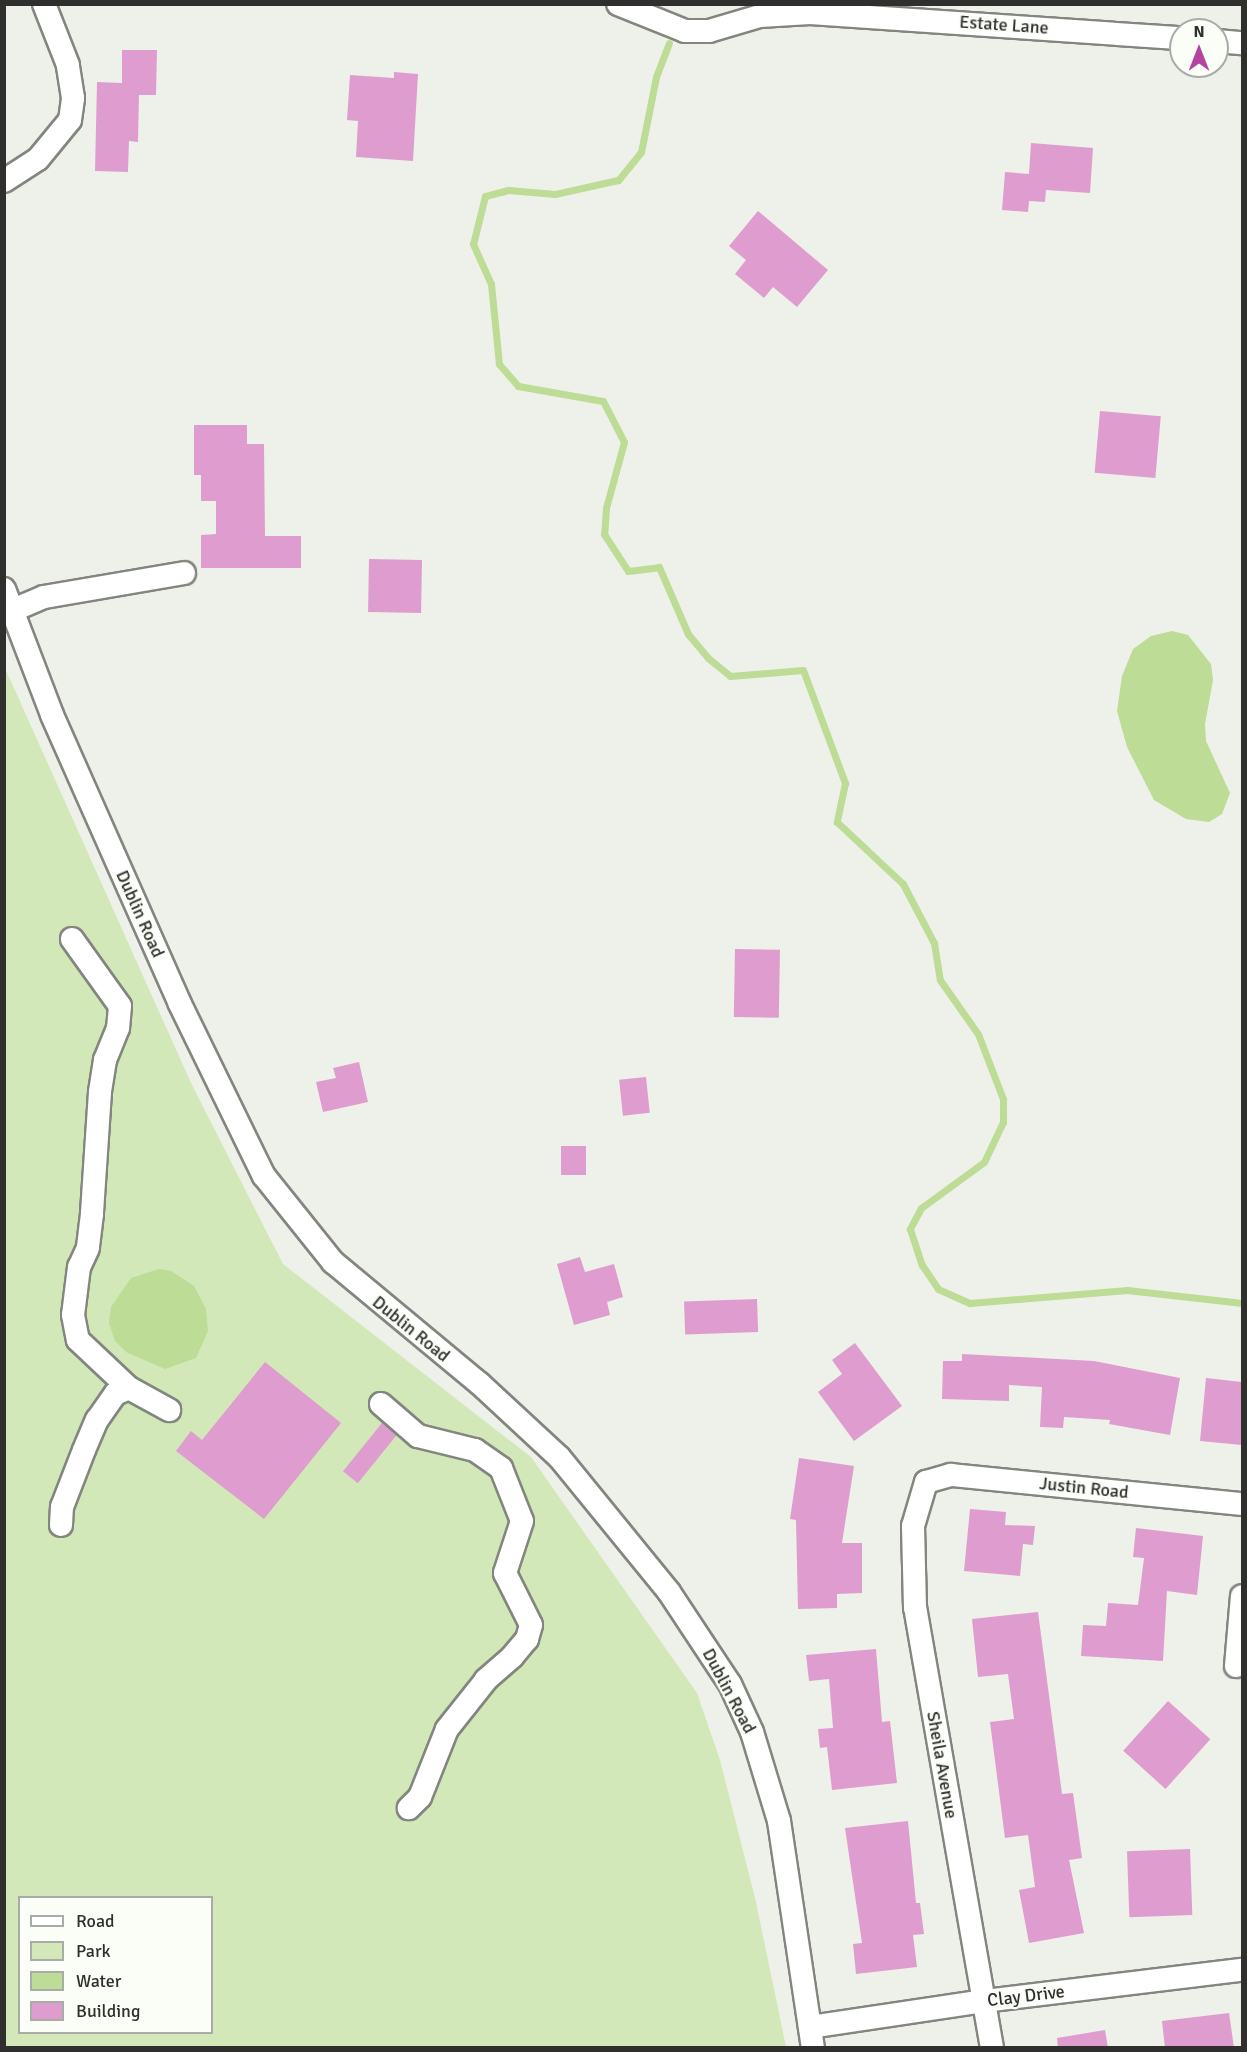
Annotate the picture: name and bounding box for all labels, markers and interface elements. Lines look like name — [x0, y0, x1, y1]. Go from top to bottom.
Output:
street label: Estate Lane — [959, 11, 1049, 39]
north arrow — [1169, 18, 1229, 78]
text: N — [1193, 22, 1205, 42]
street label: Dublin Road — [111, 867, 169, 961]
street label: Dublin Road — [368, 1291, 454, 1367]
street label: Justin Road — [1038, 1473, 1130, 1503]
street label: Dublin Road — [698, 1645, 760, 1737]
street label: Sheila Avenue — [922, 1710, 962, 1820]
legend — [18, 1896, 213, 2034]
text: Road — [76, 1910, 115, 1932]
text: Park — [76, 1940, 111, 1962]
text: Water — [76, 1970, 121, 1992]
street label: Clay Drive — [986, 1981, 1066, 2011]
text: Building — [76, 2000, 140, 2022]

